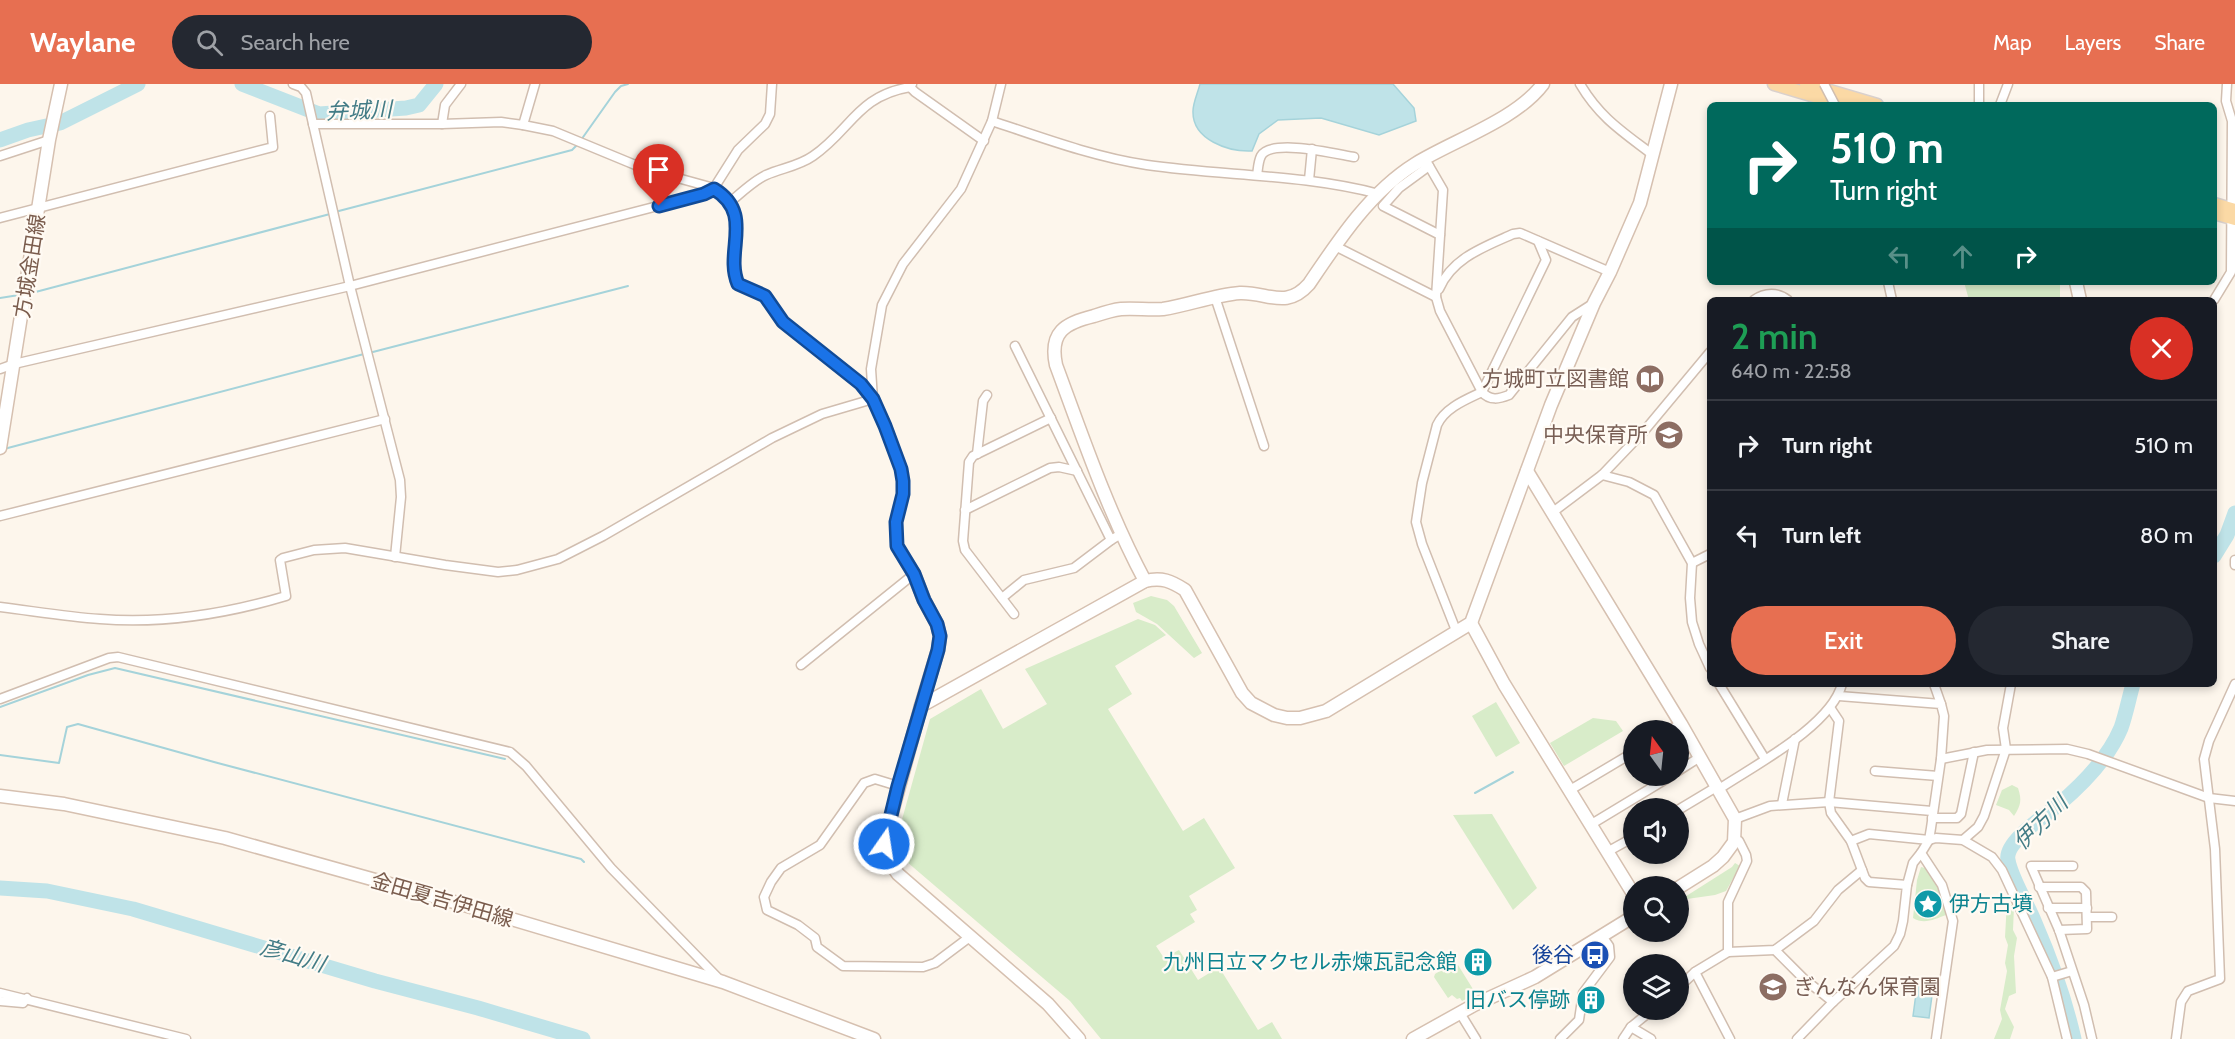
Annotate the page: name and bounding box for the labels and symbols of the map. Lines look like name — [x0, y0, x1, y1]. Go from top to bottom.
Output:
water label: 弁城川 — [326, 96, 394, 125]
pin — [633, 144, 684, 206]
street label: 方城金田線 — [9, 212, 50, 320]
library icon: 方城町立図書館 — [1634, 363, 1666, 395]
place label: 方城町立図書館 — [1482, 366, 1629, 391]
school or university icon: 中央保育所 — [1653, 419, 1685, 451]
place label: 中央保育所 — [1543, 422, 1648, 447]
north arrow — [1623, 720, 1689, 786]
water label: 伊方川 — [2007, 788, 2075, 855]
position arrow — [852, 812, 916, 876]
street label: 金田夏吉伊田線 — [368, 867, 516, 932]
place icon: 伊方古墳 — [1912, 888, 1944, 920]
place label: 伊方古墳 — [1949, 891, 2033, 916]
water label: 彦山川 — [257, 933, 330, 978]
bus stop icon: 後谷 — [1579, 939, 1611, 971]
place label: 後谷 — [1532, 942, 1574, 967]
building icon: 九州日立マクセル赤煉瓦記念館 — [1462, 946, 1494, 978]
place label: 九州日立マクセル赤煉瓦記念館 — [1163, 949, 1457, 974]
school or university icon: ぎんなん保育園 — [1757, 971, 1789, 1003]
place label: ぎんなん保育園 — [1794, 974, 1941, 999]
building icon: 旧バス停跡 — [1575, 984, 1607, 1016]
place label: 旧バス停跡 — [1465, 987, 1570, 1012]

